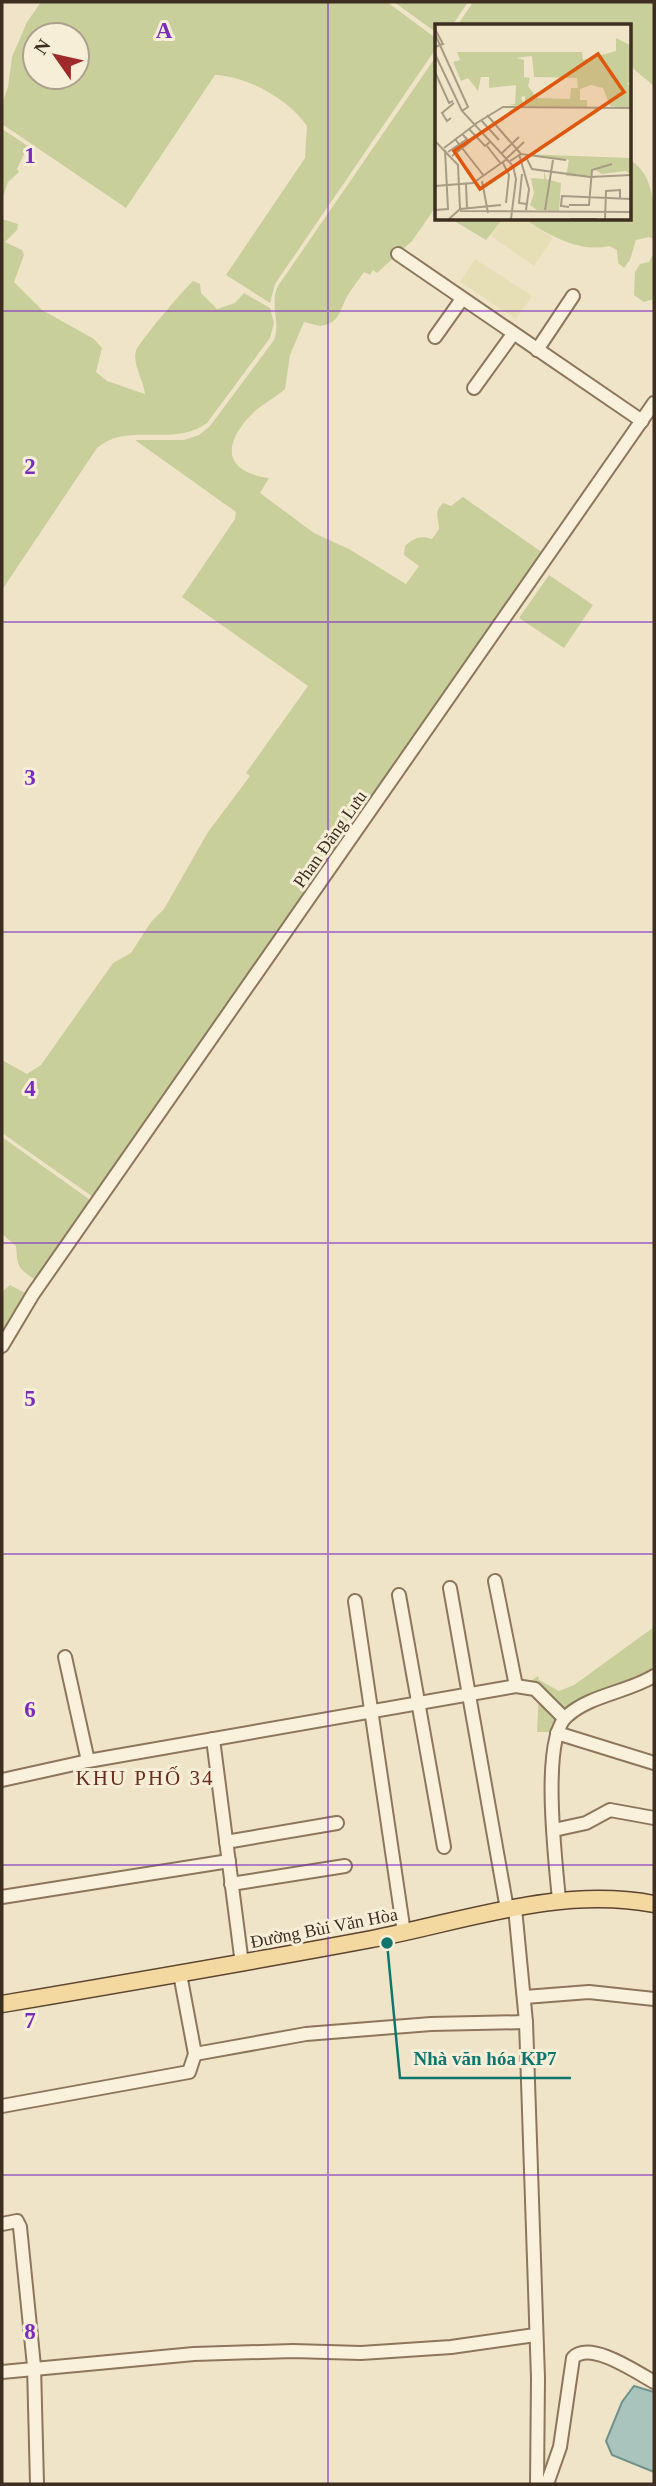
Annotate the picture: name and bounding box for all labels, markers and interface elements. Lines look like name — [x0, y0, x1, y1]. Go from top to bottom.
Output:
text: A — [156, 18, 173, 43]
north arrow — [21, 21, 91, 91]
inset map — [435, 24, 632, 220]
text: N — [30, 35, 55, 58]
text: 1 — [24, 143, 36, 168]
text: 2 — [24, 454, 36, 479]
text: 3 — [24, 765, 36, 790]
street label: Phan Đăng Lưu — [289, 787, 371, 891]
text: 4 — [24, 1076, 36, 1101]
text: 5 — [24, 1386, 36, 1411]
text: 6 — [24, 1697, 36, 1722]
district label: KHU PHỐ 34 — [75, 1766, 215, 1790]
street label: Đường Bùi Văn Hòa — [249, 1904, 399, 1952]
text: 7 — [24, 2008, 36, 2033]
callout: Nhà văn hóa KP7 — [400, 2038, 571, 2078]
text: Nhà văn hóa KP7 — [413, 2048, 557, 2069]
text: 8 — [24, 2319, 36, 2344]

